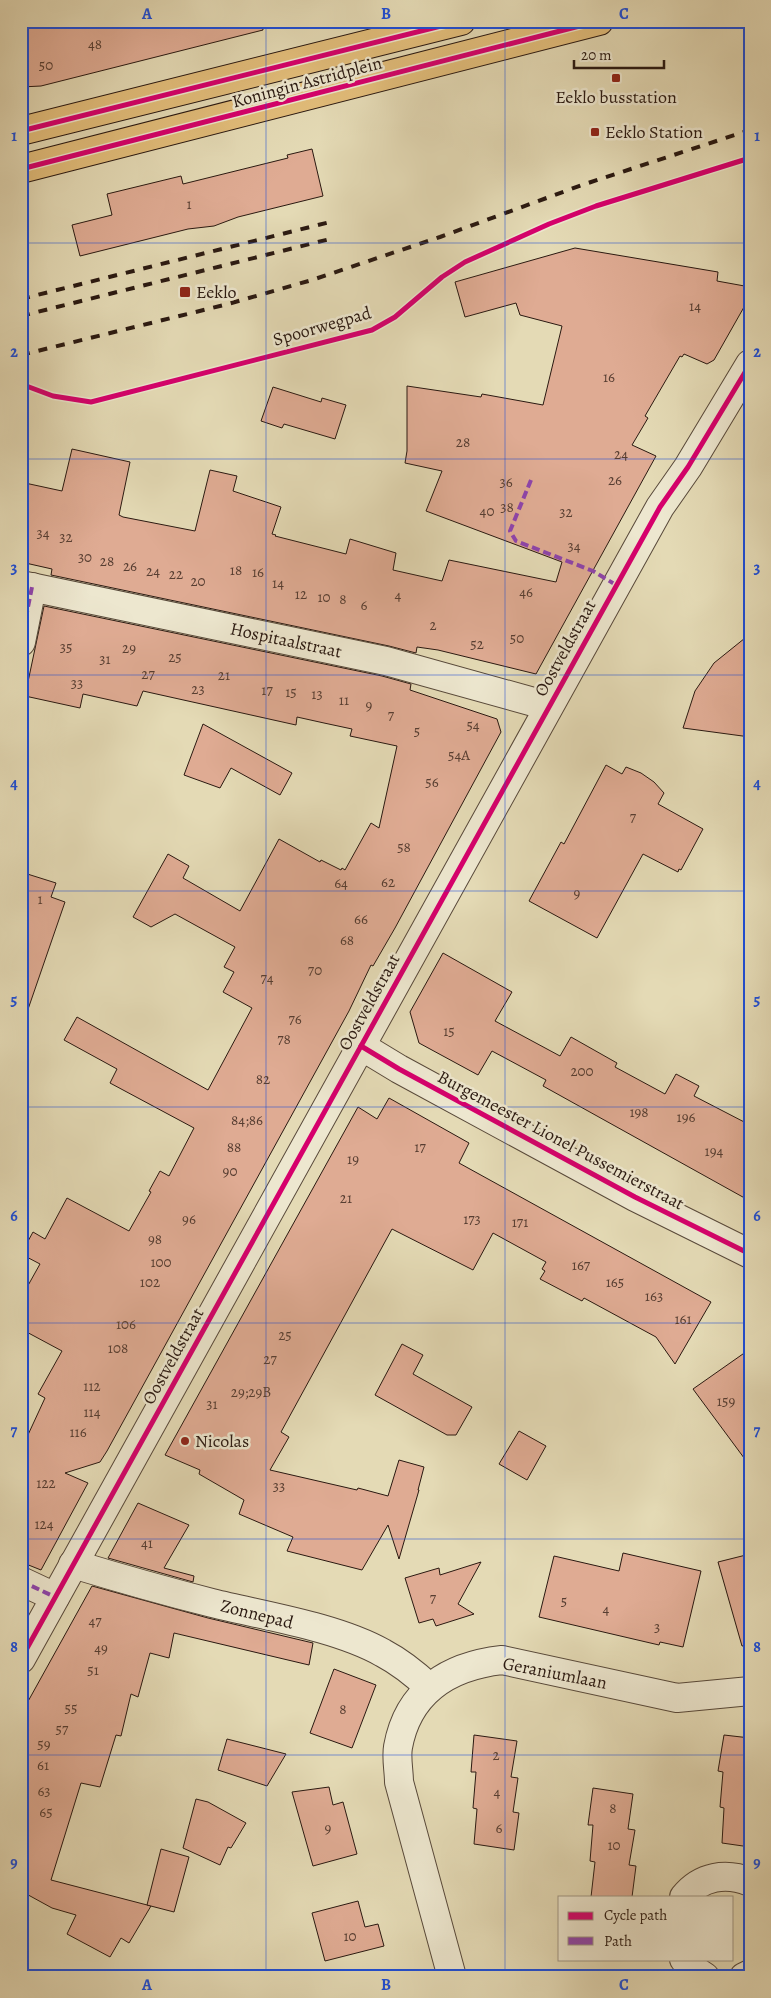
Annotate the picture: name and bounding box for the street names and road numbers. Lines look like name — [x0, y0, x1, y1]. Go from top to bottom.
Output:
street label: Koningin Astridplein — [229, 50, 385, 114]
street label: Spoorwegpad — [270, 300, 374, 351]
street label: Oostveldstraat — [529, 595, 601, 701]
street label: Hospitaalstraat — [228, 616, 344, 664]
street label: Oostveldstraat — [333, 949, 405, 1055]
street label: Burgemeester Lionel Pussemierstraat — [433, 1065, 689, 1215]
street label: Oostveldstraat — [137, 1303, 209, 1409]
street label: Zonnepad — [218, 1593, 296, 1635]
street label: Geraniumlaan — [501, 1651, 609, 1695]

